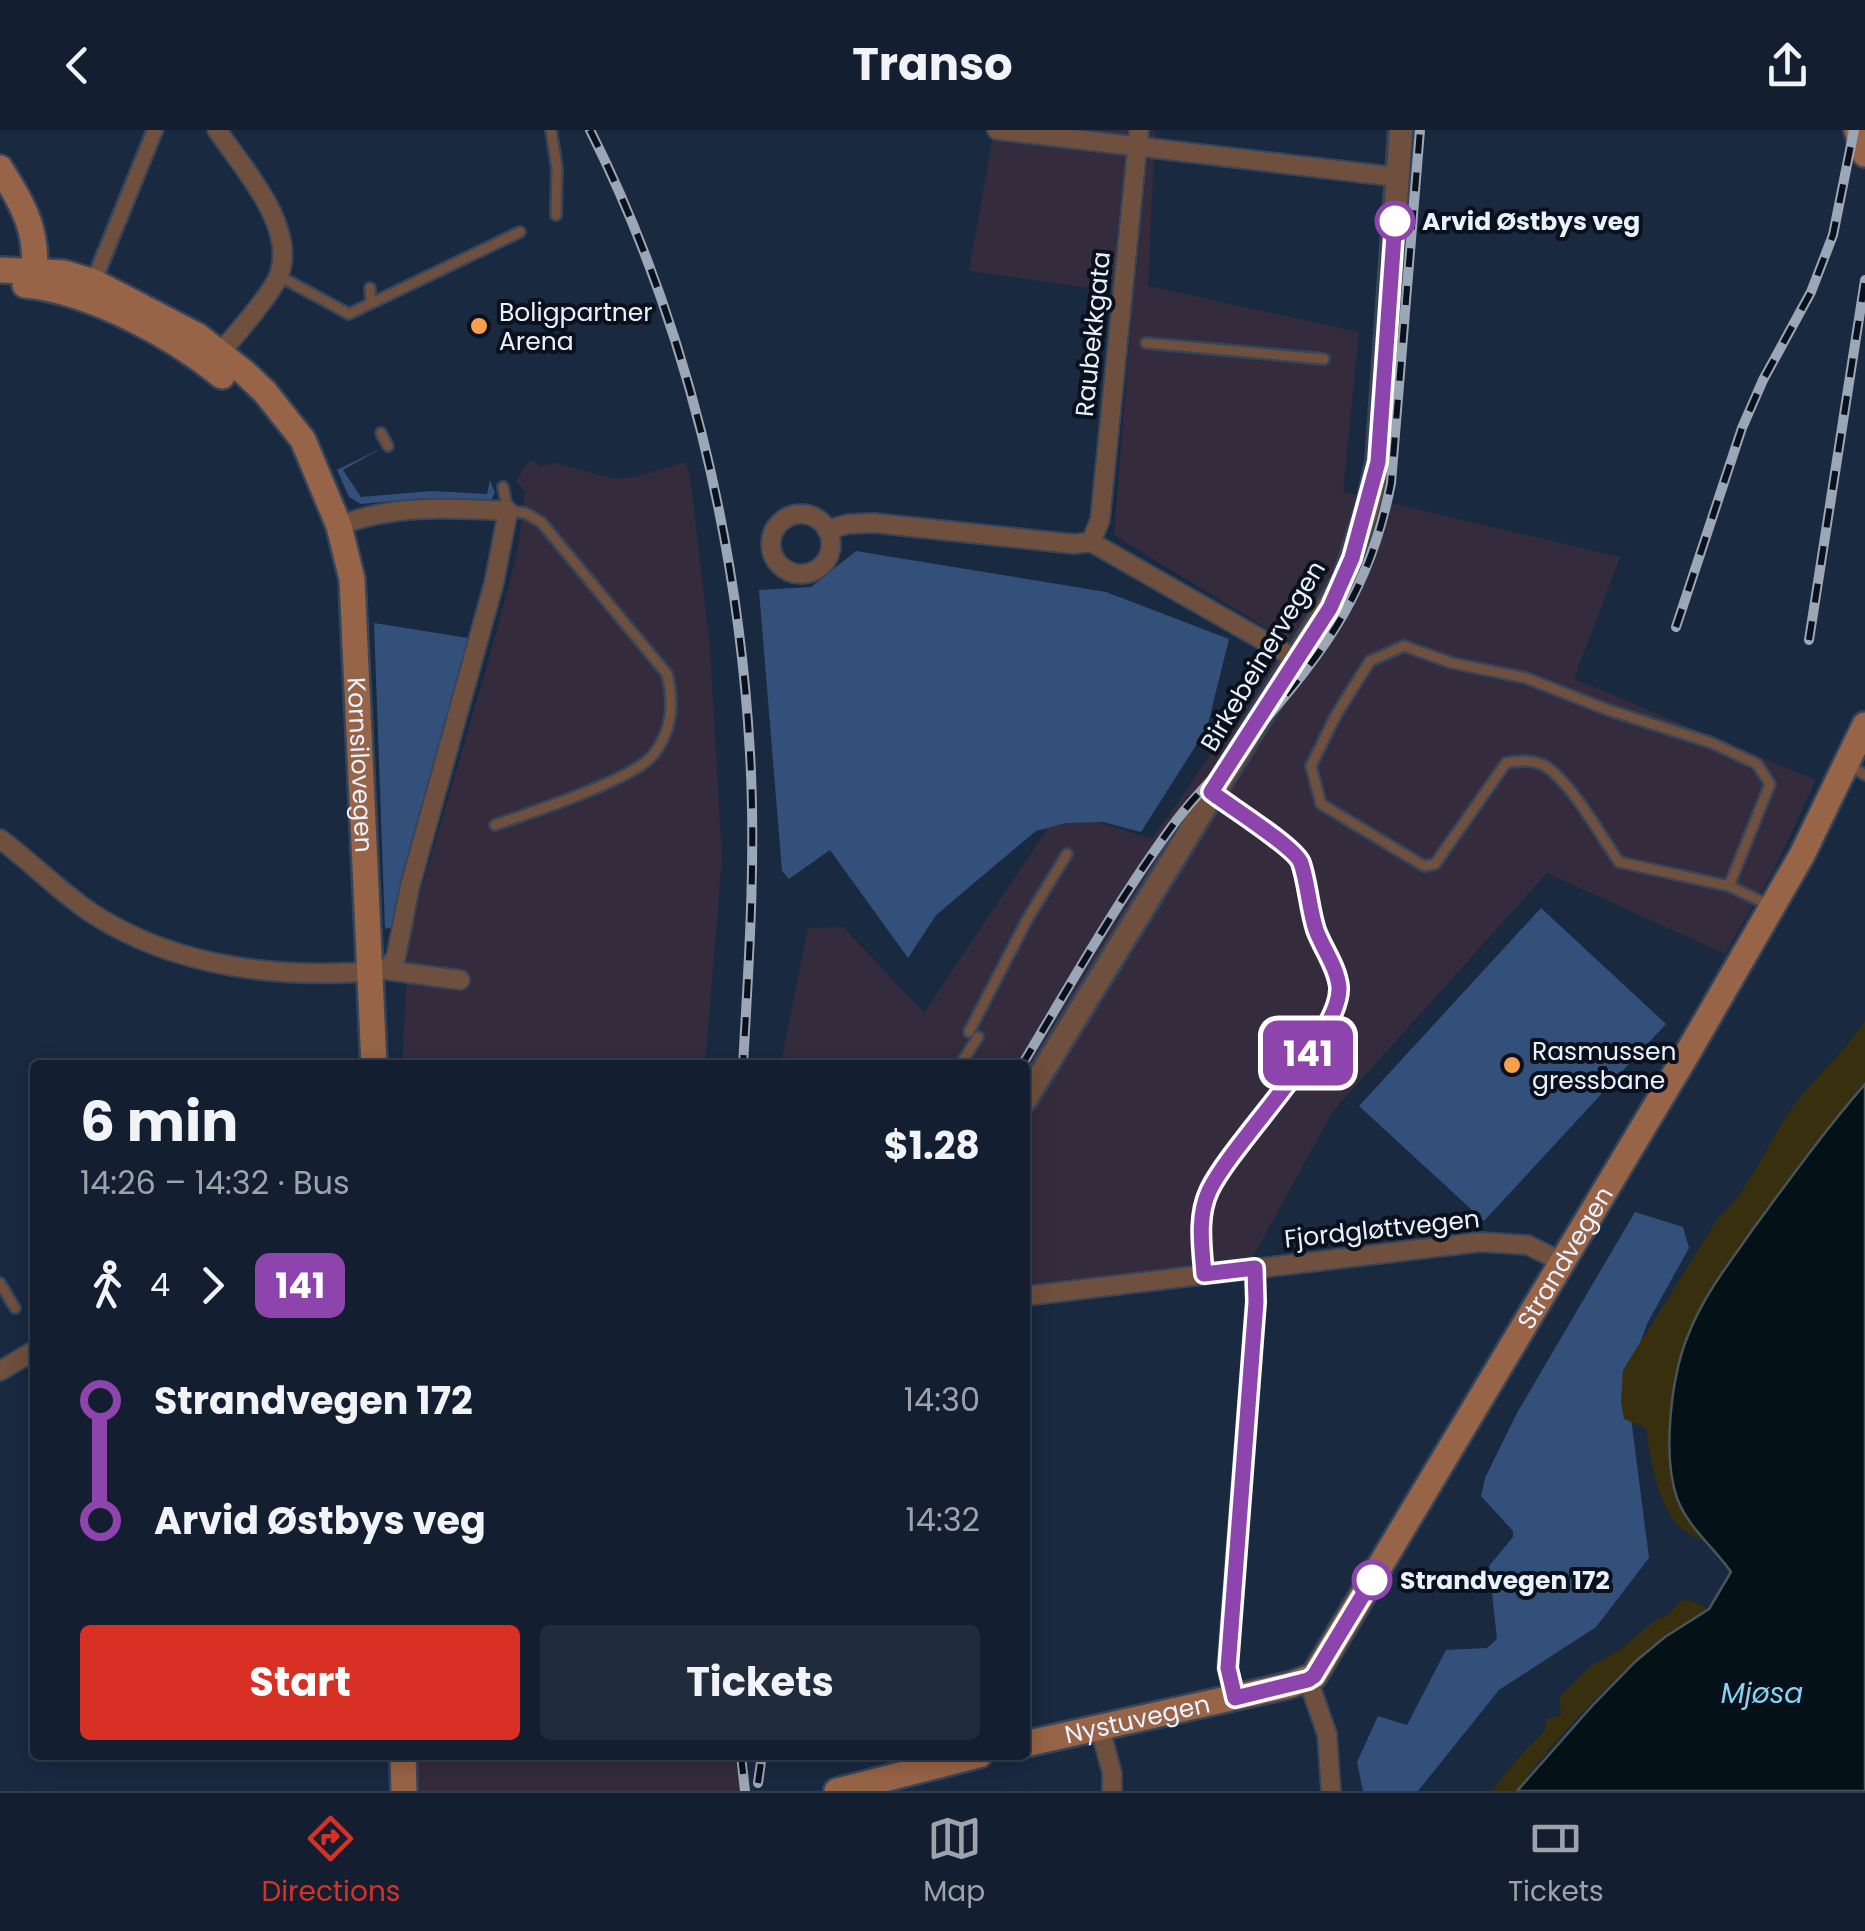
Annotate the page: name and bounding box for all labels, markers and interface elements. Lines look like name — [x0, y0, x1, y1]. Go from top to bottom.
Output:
text: Transo — [852, 33, 1013, 96]
icon: back — [50, 38, 105, 93]
icon: share — [1760, 38, 1815, 93]
marker: Arvid Østbys veg — [1376, 202, 1414, 240]
place label: Arvid Østbys veg — [1422, 204, 1640, 239]
street label: Raubekkgata — [1067, 250, 1119, 418]
place label: Boligpartner Arena — [499, 295, 653, 359]
marker: Boligpartner Arena — [468, 315, 490, 337]
street label: Birkebeinervegen — [1192, 554, 1334, 758]
street label: Kornsilovegen — [339, 676, 382, 853]
line badge: 141 — [1250, 1020, 1366, 1086]
text: 141 — [1283, 1029, 1333, 1078]
place label: Rasmussen gressbane — [1532, 1034, 1677, 1098]
marker: Rasmussen gressbane — [1501, 1054, 1523, 1076]
text: 6 min — [80, 1083, 238, 1160]
text: $1.28 — [884, 1119, 980, 1172]
text: 14:26 – 14:32 · Bus — [80, 1160, 350, 1205]
street label: Strandvegen — [1509, 1180, 1621, 1336]
street label: Fjordgløttvegen — [1283, 1201, 1481, 1257]
icon: walk — [80, 1258, 135, 1313]
icon: forward — [185, 1258, 240, 1313]
text: 141 — [275, 1261, 325, 1310]
text: 4 — [150, 1262, 170, 1307]
text: Strandvegen 172 — [154, 1374, 473, 1427]
text: 14:30 — [904, 1377, 980, 1422]
text: Arvid Østbys veg — [154, 1494, 486, 1547]
text: 14:32 — [906, 1497, 980, 1542]
marker: Strandvegen 172 — [1353, 1561, 1391, 1599]
place label: Strandvegen 172 — [1400, 1563, 1610, 1598]
button: Start — [80, 1625, 520, 1740]
button: Tickets — [540, 1625, 980, 1740]
water label: Mjøsa — [1721, 1674, 1803, 1713]
street label: Nystuvegen — [1061, 1686, 1213, 1752]
tab: Directions — [261, 1811, 400, 1913]
tab: Map — [923, 1811, 985, 1913]
tab: Tickets — [1508, 1811, 1604, 1913]

